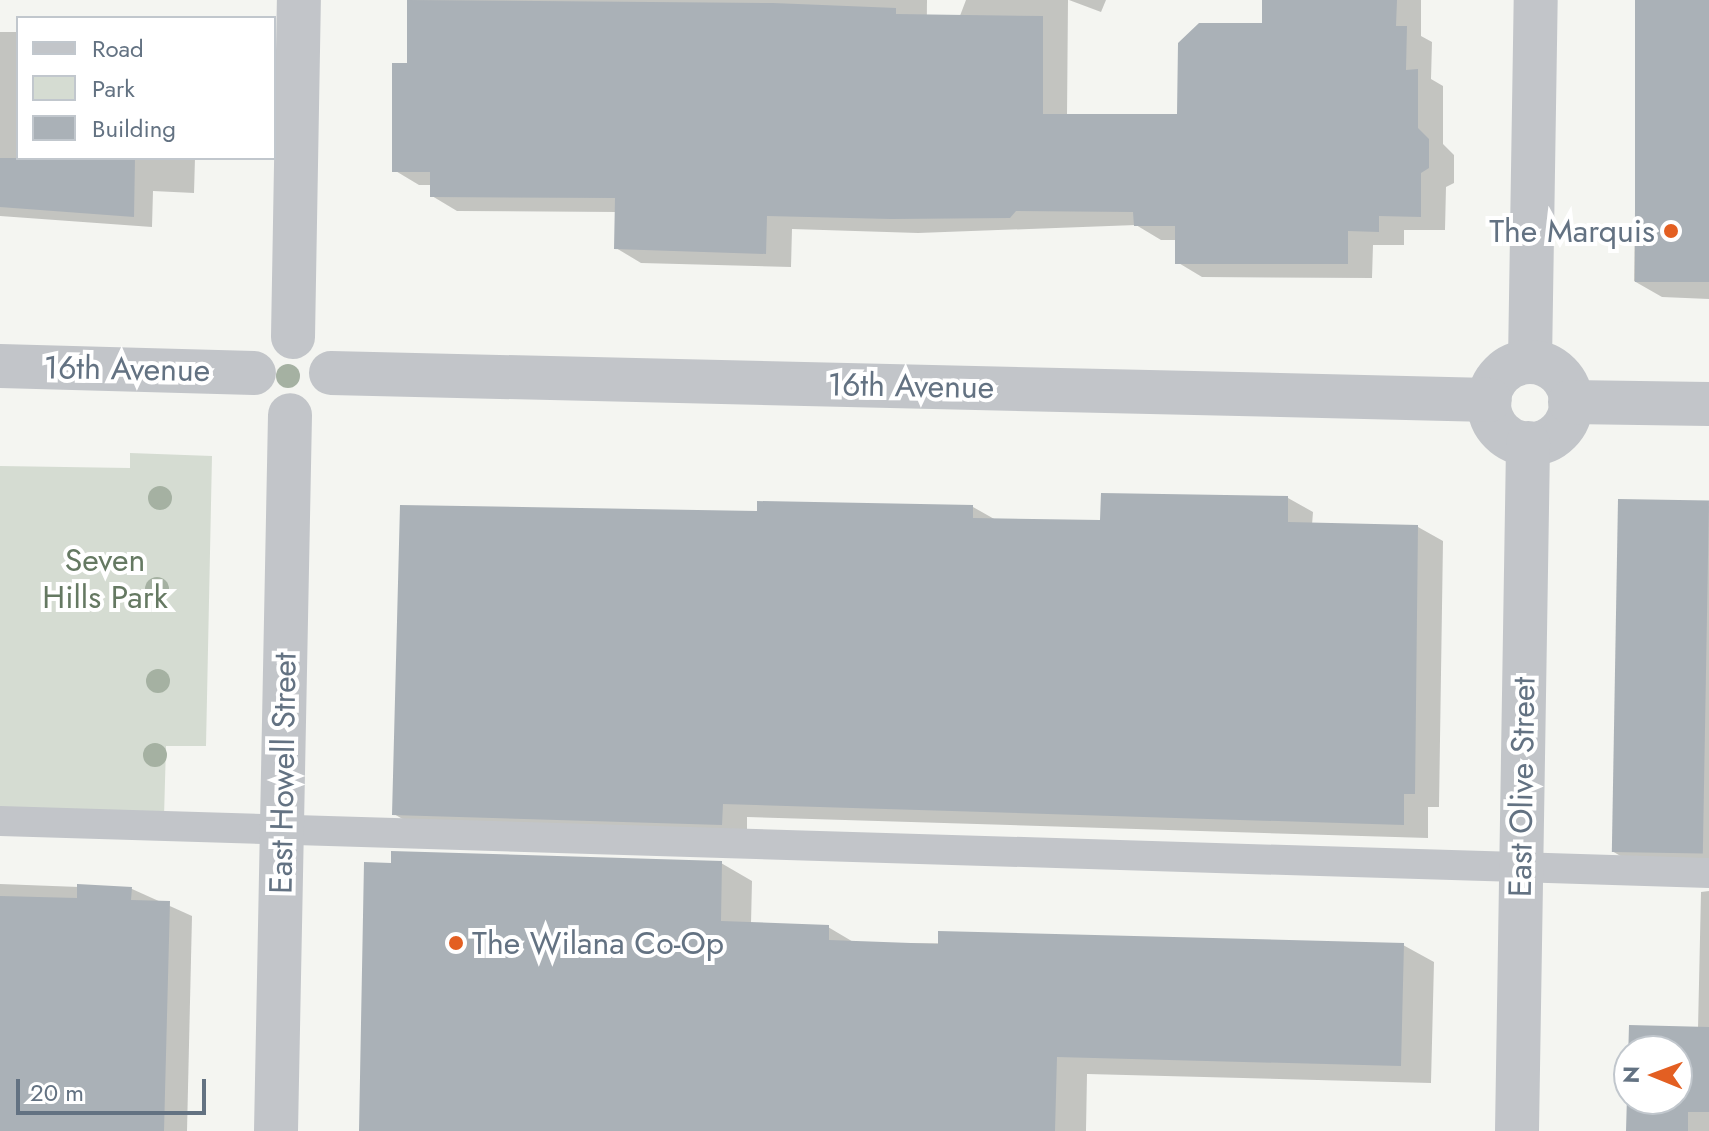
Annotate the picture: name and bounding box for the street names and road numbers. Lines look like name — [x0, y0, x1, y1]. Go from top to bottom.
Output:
street label: 16th Avenue — [43, 348, 211, 390]
street label: 16th Avenue — [827, 365, 995, 407]
street label: East Howell Street — [262, 652, 304, 894]
street label: East Olive Street — [1501, 677, 1543, 897]

